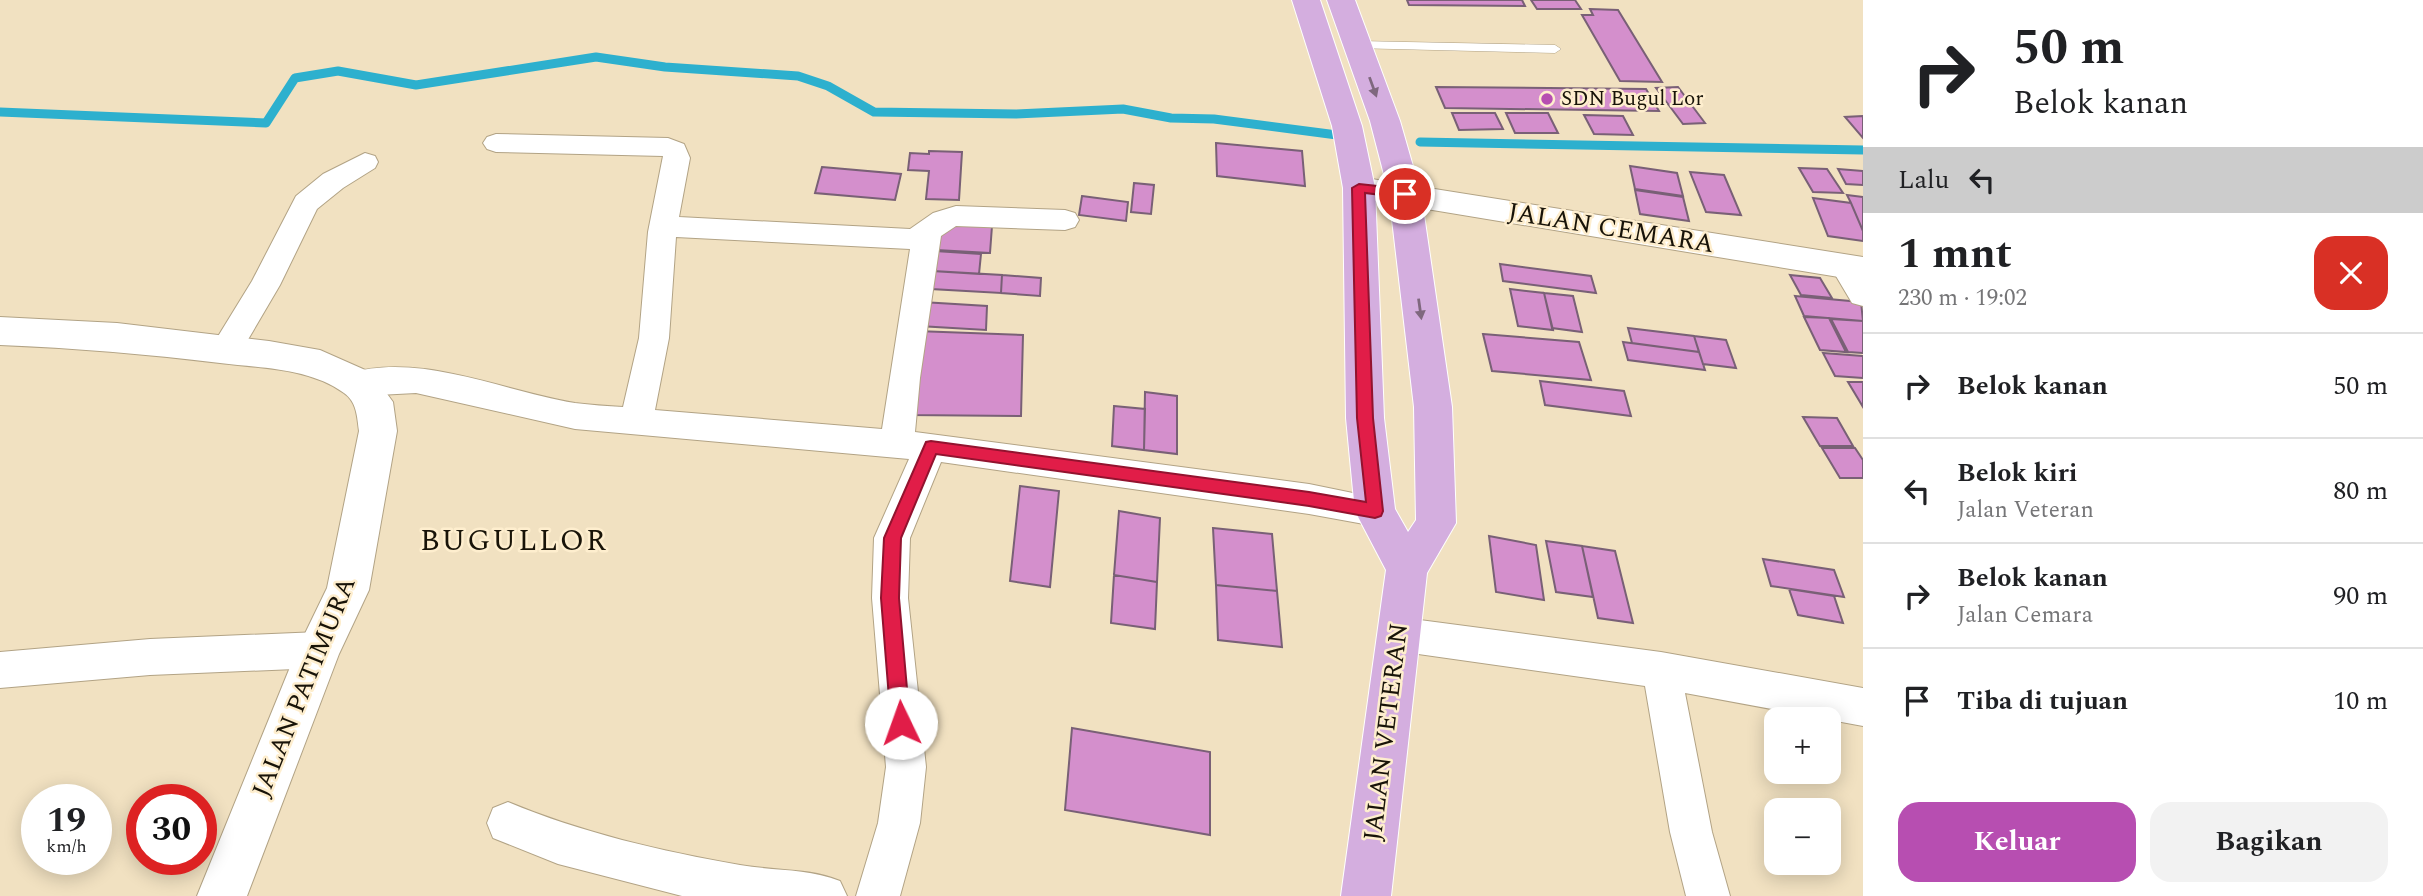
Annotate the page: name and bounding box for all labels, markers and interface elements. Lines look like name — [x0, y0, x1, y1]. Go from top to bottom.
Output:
text: 50 m — [2013, 11, 2124, 86]
icon: right — [1898, 28, 1989, 119]
one-way arrow — [1368, 77, 1379, 98]
text: Belok kanan — [2013, 79, 2188, 128]
place label: SDN Bugul Lor — [1561, 83, 1704, 115]
marker: SDN Bugul Lor — [1539, 91, 1555, 107]
text: Lalu — [1898, 160, 1949, 200]
icon: left — [1963, 161, 2001, 199]
pin — [1375, 164, 1435, 224]
icon: arrive — [1386, 175, 1424, 213]
street label: JALAN CEMARA — [1505, 192, 1717, 264]
text: 1 mnt — [1898, 223, 2012, 286]
button: close — [2314, 236, 2388, 310]
text: 230 m · 19:02 — [1898, 281, 2027, 316]
one-way arrow — [1415, 298, 1426, 320]
text: Belok kanan — [1957, 366, 2108, 406]
text: 50 m — [2333, 366, 2388, 406]
icon: right — [1898, 367, 1936, 405]
text: Belok kiri — [1957, 453, 2077, 493]
text: 80 m — [2333, 471, 2388, 511]
icon: left — [1898, 472, 1936, 510]
text: Jalan Veteran — [1957, 493, 2094, 528]
district label: BUGULLOR — [420, 518, 608, 564]
text: Belok kanan — [1957, 558, 2108, 598]
street label: JALAN PATIMURA — [241, 571, 367, 803]
text: 90 m — [2333, 576, 2388, 616]
icon: right — [1898, 577, 1936, 615]
text: Jalan Cemara — [1957, 598, 2093, 633]
street label: JALAN VETERAN — [1353, 621, 1419, 843]
text: Tiba di tujuan — [1957, 681, 2128, 721]
text: 10 m — [2333, 681, 2388, 721]
icon: arrive — [1898, 682, 1936, 720]
position arrow — [864, 686, 938, 760]
map controls — [1764, 707, 1841, 875]
button: + — [1764, 707, 1841, 784]
speed limit sign: 30 — [126, 784, 217, 875]
text: 19 — [47, 794, 86, 847]
button: − — [1764, 798, 1841, 875]
button: Keluar — [1898, 802, 2136, 882]
button: Bagikan — [2150, 802, 2388, 882]
text: km/h — [46, 833, 87, 860]

